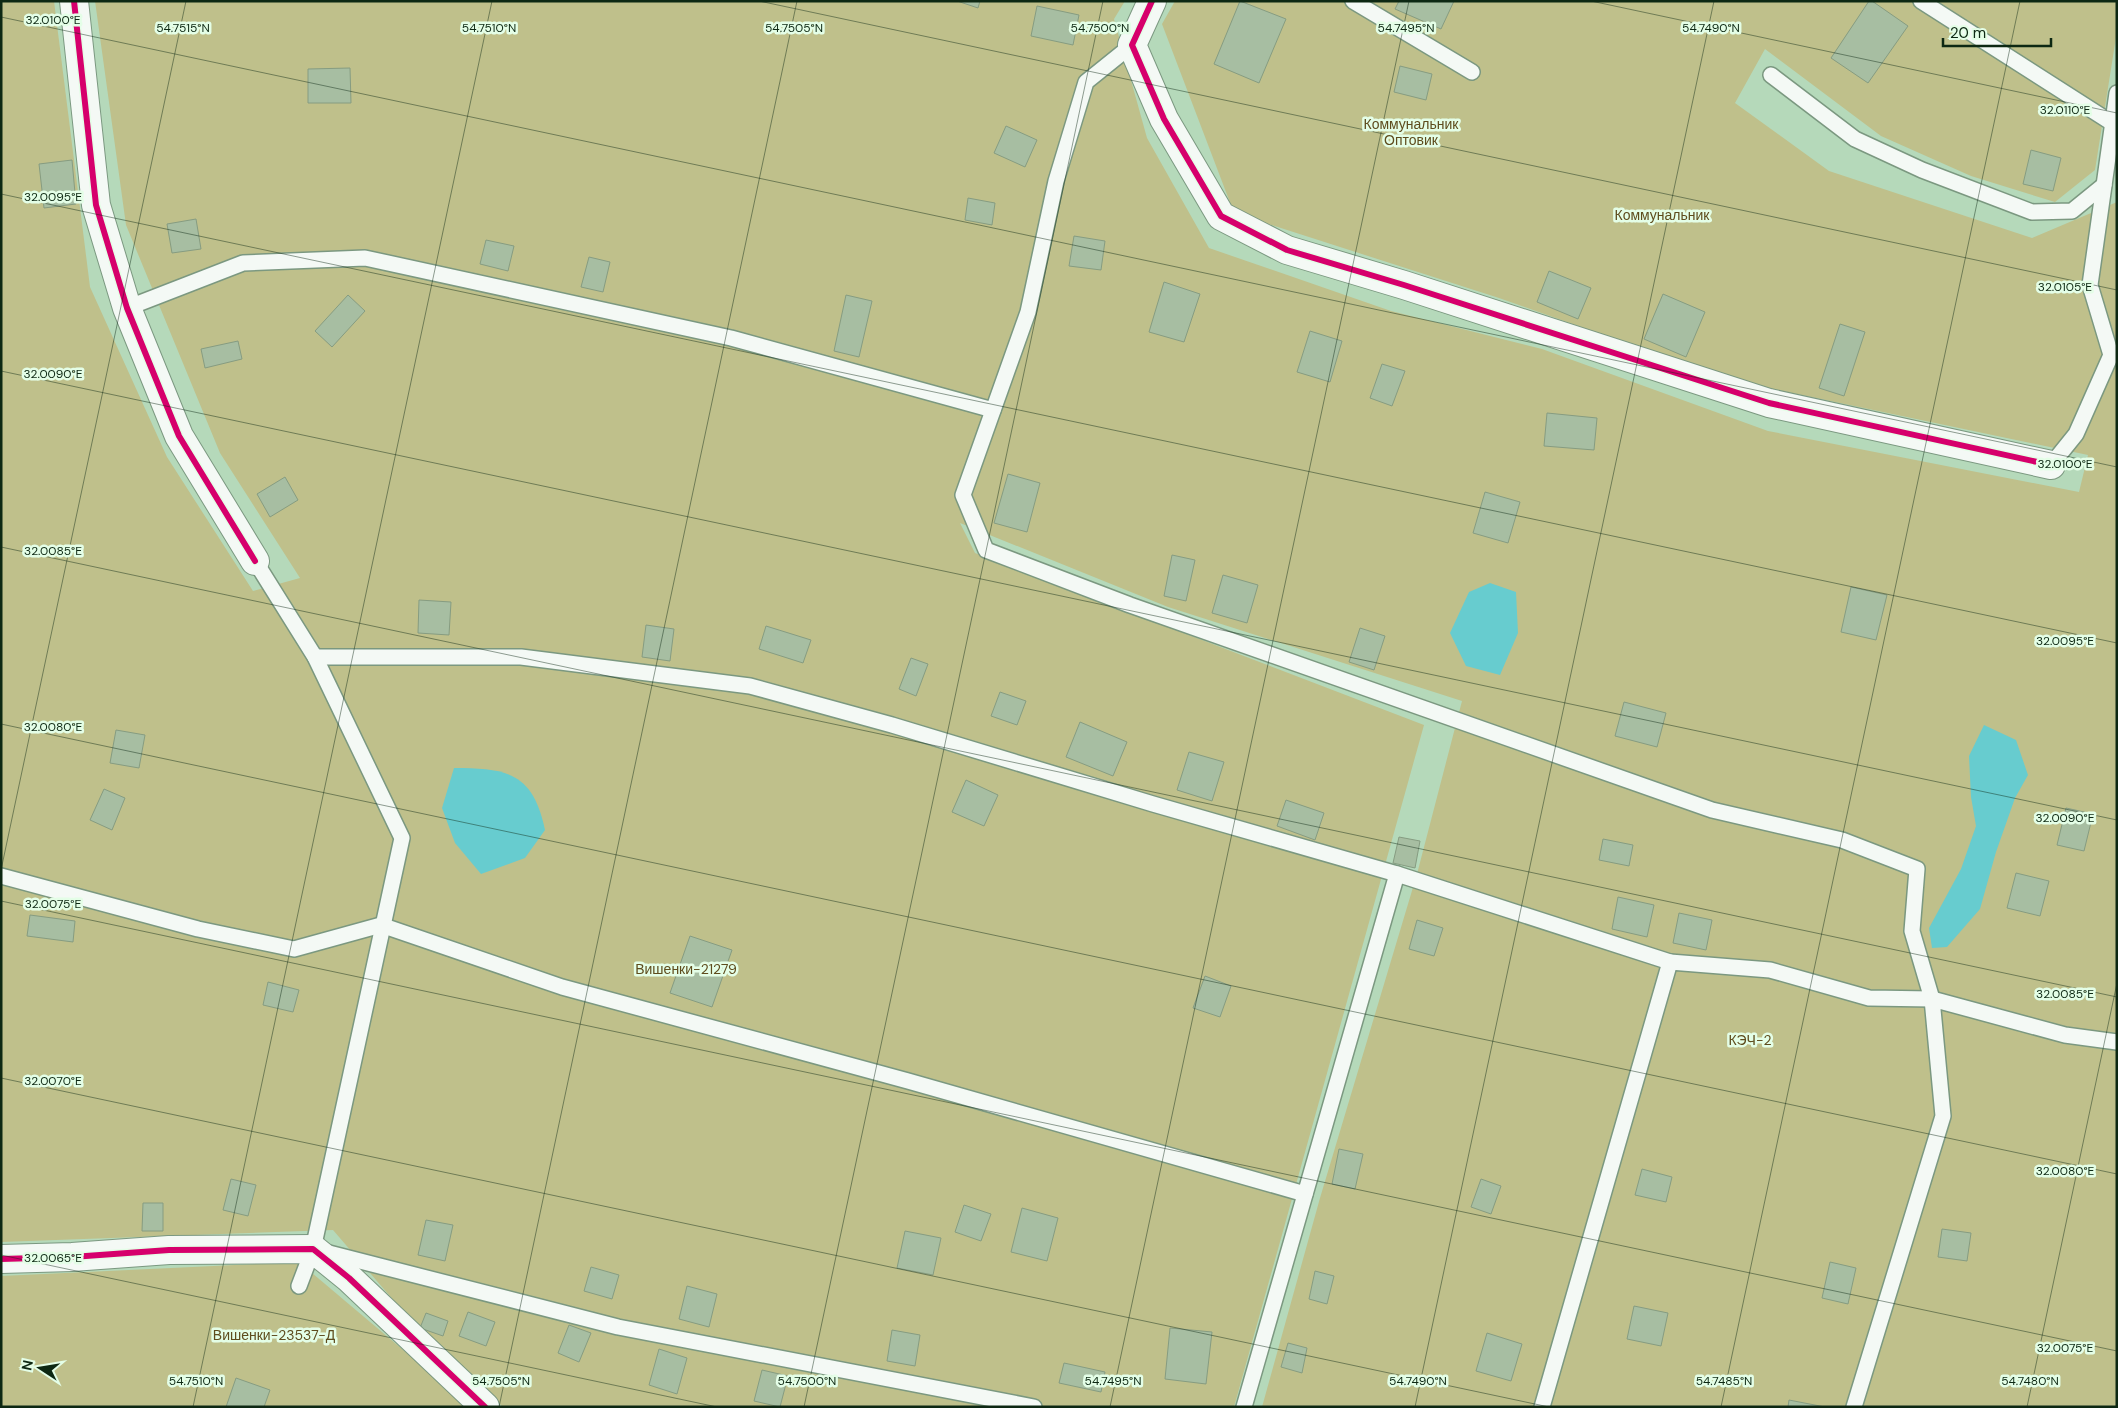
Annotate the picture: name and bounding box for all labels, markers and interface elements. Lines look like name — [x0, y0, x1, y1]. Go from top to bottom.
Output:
text: 32.0100°E — [25, 12, 81, 28]
scale bar — [1943, 15, 2050, 47]
text: 54.7515°N — [156, 20, 210, 36]
text: 54.7510°N — [462, 20, 516, 36]
text: 54.7505°N — [765, 20, 823, 36]
text: 54.7500°N — [1071, 20, 1129, 36]
text: 54.7495°N — [1378, 20, 1434, 36]
text: 54.7490°N — [1682, 20, 1740, 36]
text: 20 m — [1950, 23, 1986, 43]
text: 32.0110°E — [2040, 102, 2091, 118]
park label: Коммунальник Оптовик — [1363, 115, 1459, 149]
text: 32.0095°E — [24, 189, 82, 205]
park label: Коммунальник — [1614, 206, 1710, 224]
text: 32.0105°E — [2038, 279, 2092, 295]
text: 32.0090°E — [24, 366, 83, 382]
text: 32.0100°E — [2037, 456, 2093, 472]
text: 32.0085°E — [24, 543, 82, 559]
text: 32.0095°E — [2036, 633, 2094, 649]
text: 32.0080°E — [24, 719, 83, 735]
text: 32.0090°E — [2036, 810, 2095, 826]
text: 32.0075°E — [25, 896, 81, 912]
park label: Вишенки-21279 — [635, 960, 737, 978]
text: 32.0085°E — [2036, 986, 2094, 1002]
park label: КЭЧ-2 — [1728, 1031, 1772, 1049]
text: 32.0070°E — [24, 1073, 82, 1089]
text: 32.0080°E — [2036, 1163, 2095, 1179]
text: 32.0065°E — [24, 1250, 82, 1266]
park label: Вишенки-23537-Д — [213, 1326, 336, 1344]
text: 32.0075°E — [2037, 1340, 2093, 1356]
north arrow — [15, 1343, 65, 1393]
text: N — [17, 1358, 37, 1372]
text: 54.7510°N — [169, 1373, 223, 1389]
text: 54.7505°N — [472, 1373, 530, 1389]
text: 54.7500°N — [778, 1373, 836, 1389]
text: 54.7495°N — [1085, 1373, 1141, 1389]
text: 54.7490°N — [1389, 1373, 1447, 1389]
text: 54.7485°N — [1696, 1373, 1752, 1389]
text: 54.7480°N — [2001, 1373, 2059, 1389]

